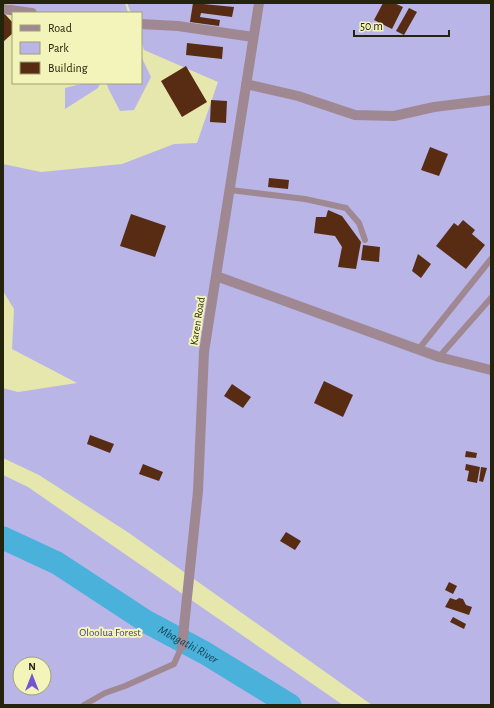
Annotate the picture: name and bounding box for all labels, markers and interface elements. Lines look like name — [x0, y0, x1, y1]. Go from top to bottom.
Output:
legend — [12, 12, 142, 84]
scale bar — [354, 12, 449, 38]
text: 50 m — [360, 20, 383, 32]
text: Road — [48, 22, 72, 34]
text: Park — [48, 42, 69, 54]
text: Building — [48, 62, 88, 74]
street label: Karen Road — [188, 296, 207, 346]
water label: Mbagathi River — [156, 623, 221, 666]
park label: Oloolua Forest — [79, 627, 141, 638]
north arrow — [12, 656, 52, 696]
text: N — [28, 661, 36, 672]

